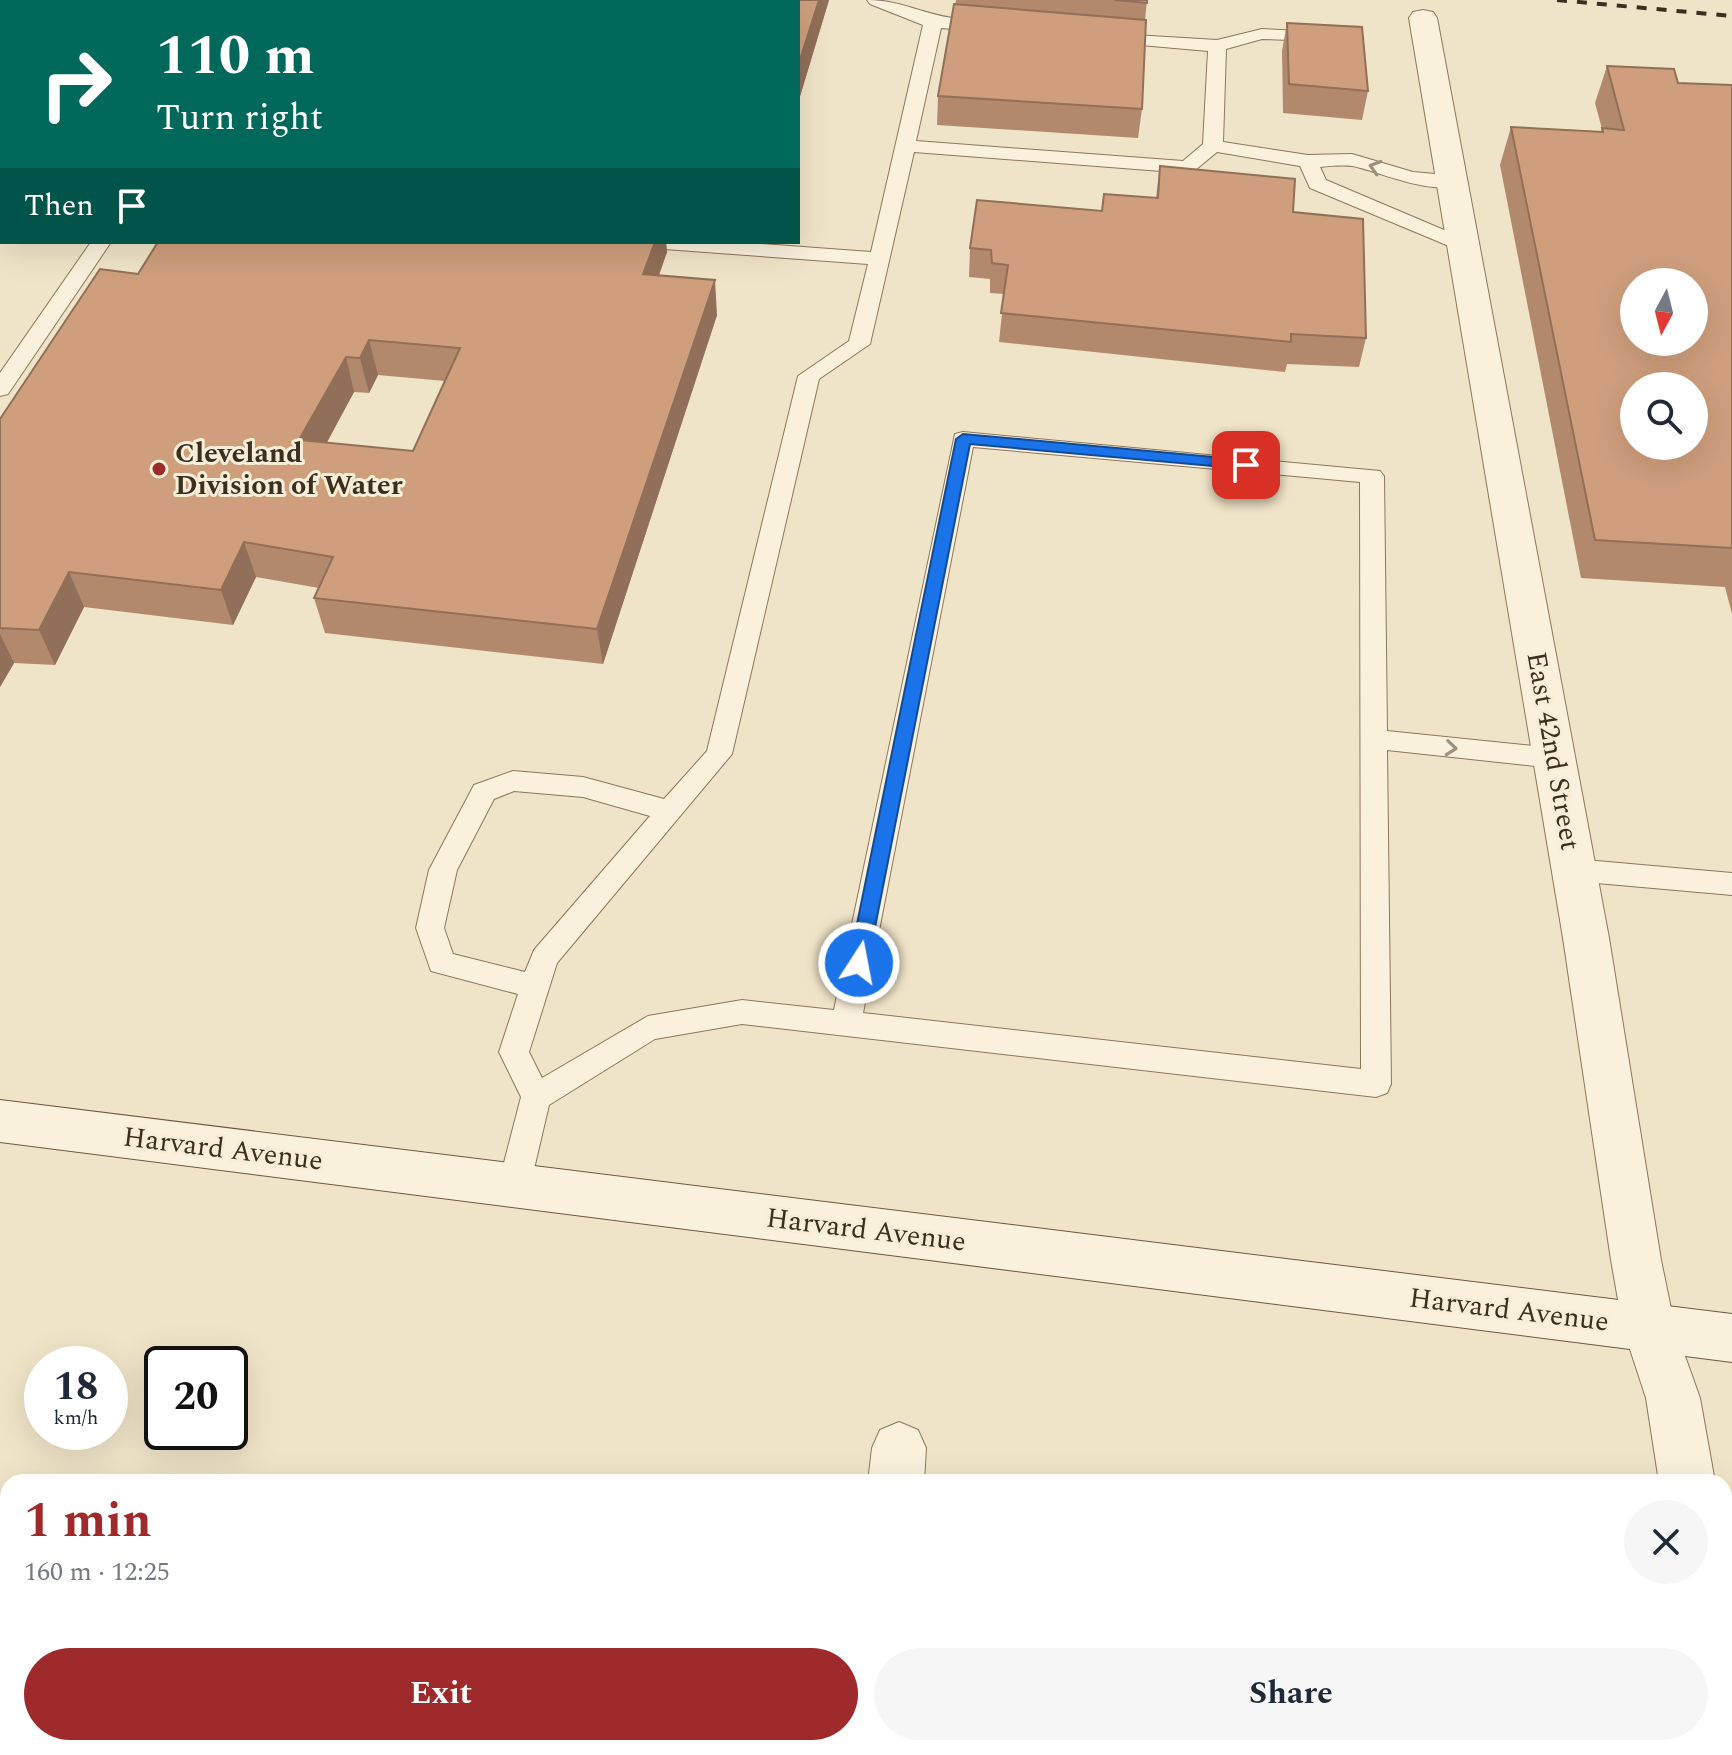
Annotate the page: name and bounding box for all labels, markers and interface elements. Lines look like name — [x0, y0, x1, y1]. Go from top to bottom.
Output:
text: 110 m — [156, 14, 315, 99]
icon: right — [24, 32, 128, 136]
text: Turn right — [156, 91, 323, 146]
one-way arrow — [1368, 160, 1382, 176]
text: Then — [24, 183, 94, 229]
icon: arrive — [110, 184, 154, 228]
north arrow — [1620, 268, 1708, 356]
map controls — [1620, 268, 1708, 460]
button: search — [1620, 372, 1708, 460]
pin — [1212, 431, 1280, 499]
place label: Cleveland Division of Water — [175, 432, 403, 507]
icon: arrive — [1224, 443, 1268, 487]
marker: Cleveland Division of Water — [150, 460, 168, 478]
street label: East 42nd Street — [1514, 648, 1592, 854]
one-way arrow — [1445, 739, 1458, 756]
position arrow — [817, 921, 901, 1005]
street label: Harvard Avenue — [121, 1115, 325, 1183]
street label: Harvard Avenue — [764, 1196, 968, 1264]
street label: Harvard Avenue — [1407, 1276, 1611, 1344]
speed limit sign: 20 — [144, 1346, 248, 1450]
text: 18 — [54, 1357, 98, 1418]
text: km/h — [54, 1403, 99, 1433]
text: 1 min — [24, 1485, 152, 1558]
button: close — [1624, 1500, 1708, 1584]
text: 160 m · 12:25 — [24, 1552, 170, 1592]
button: Exit — [24, 1648, 858, 1740]
button: Share — [874, 1648, 1708, 1740]

